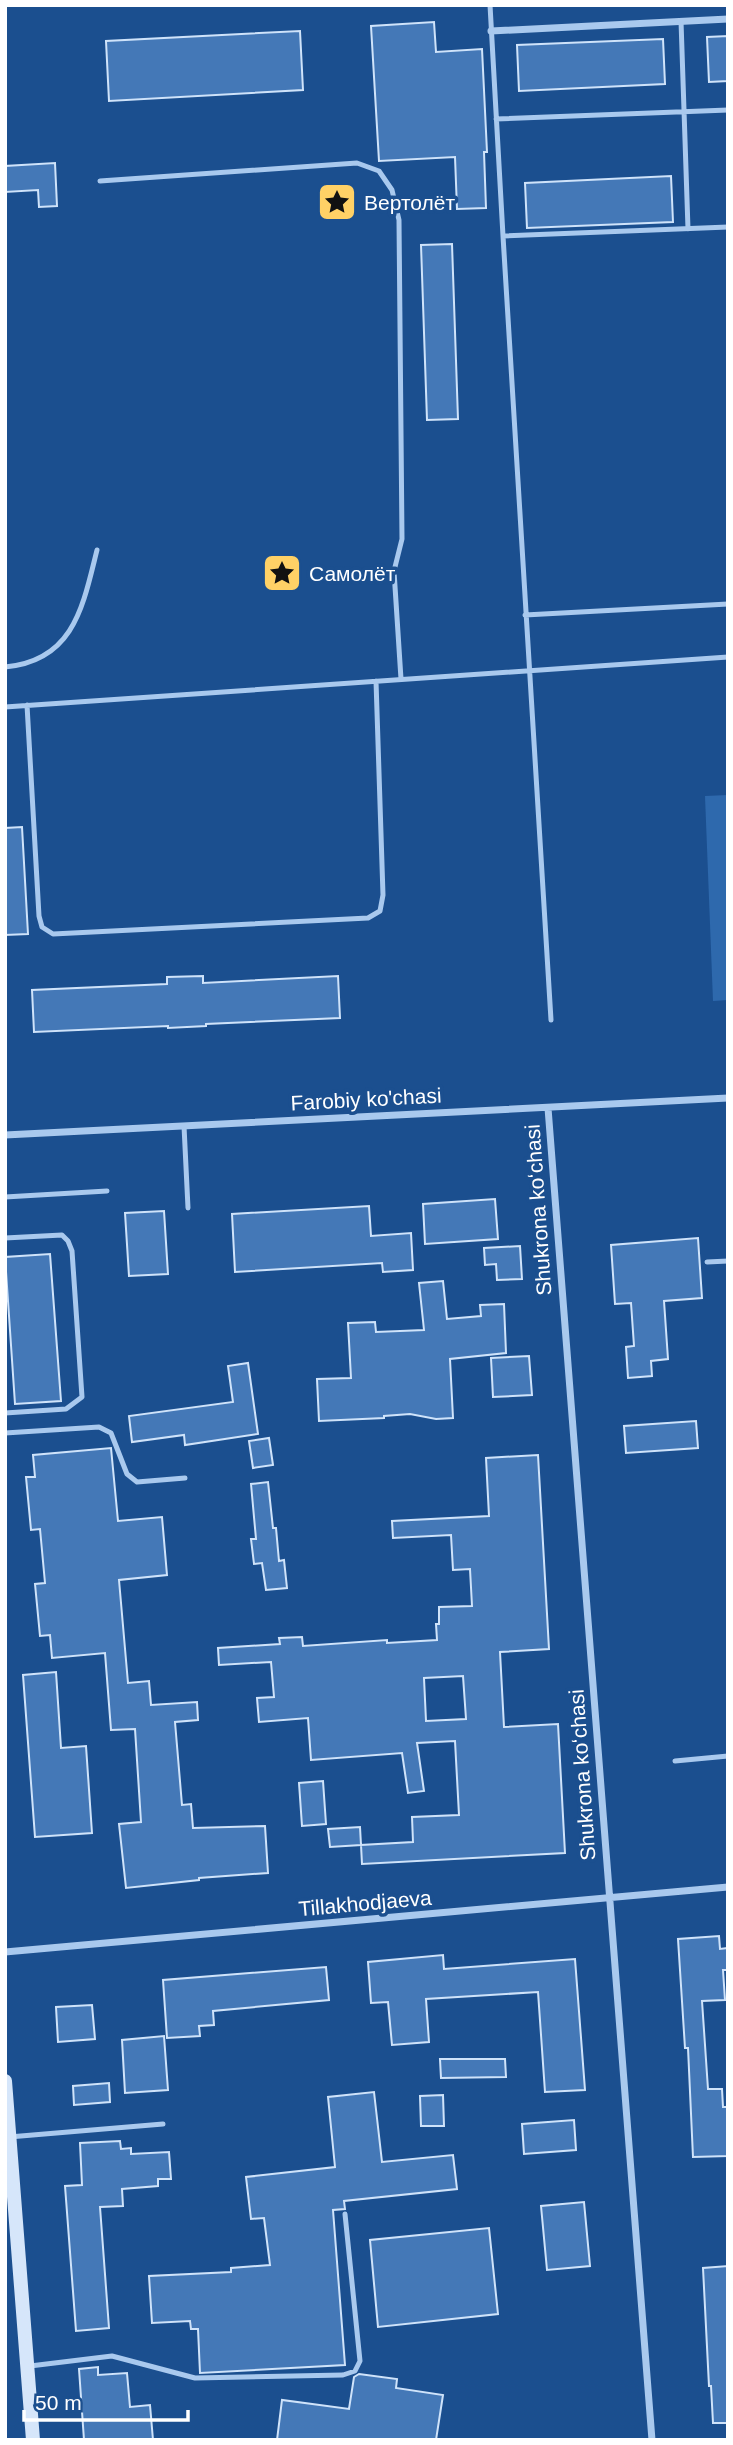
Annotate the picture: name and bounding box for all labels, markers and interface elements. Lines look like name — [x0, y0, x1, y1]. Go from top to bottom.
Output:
place icon: Вертолёт — [316, 181, 358, 223]
place label: Вертолёт — [364, 191, 455, 214]
place icon: Самолёт — [261, 552, 303, 594]
place label: Самолёт — [309, 562, 396, 585]
street label: Farobiy ko'chasi — [290, 1084, 442, 1114]
street label: Shukrona koʻchasi — [521, 1124, 555, 1296]
street label: Shukrona koʻchasi — [565, 1689, 599, 1861]
street label: Tillakhodjaeva — [298, 1886, 433, 1920]
scale bar — [24, 2378, 189, 2422]
text: 50 m — [35, 2391, 82, 2414]

